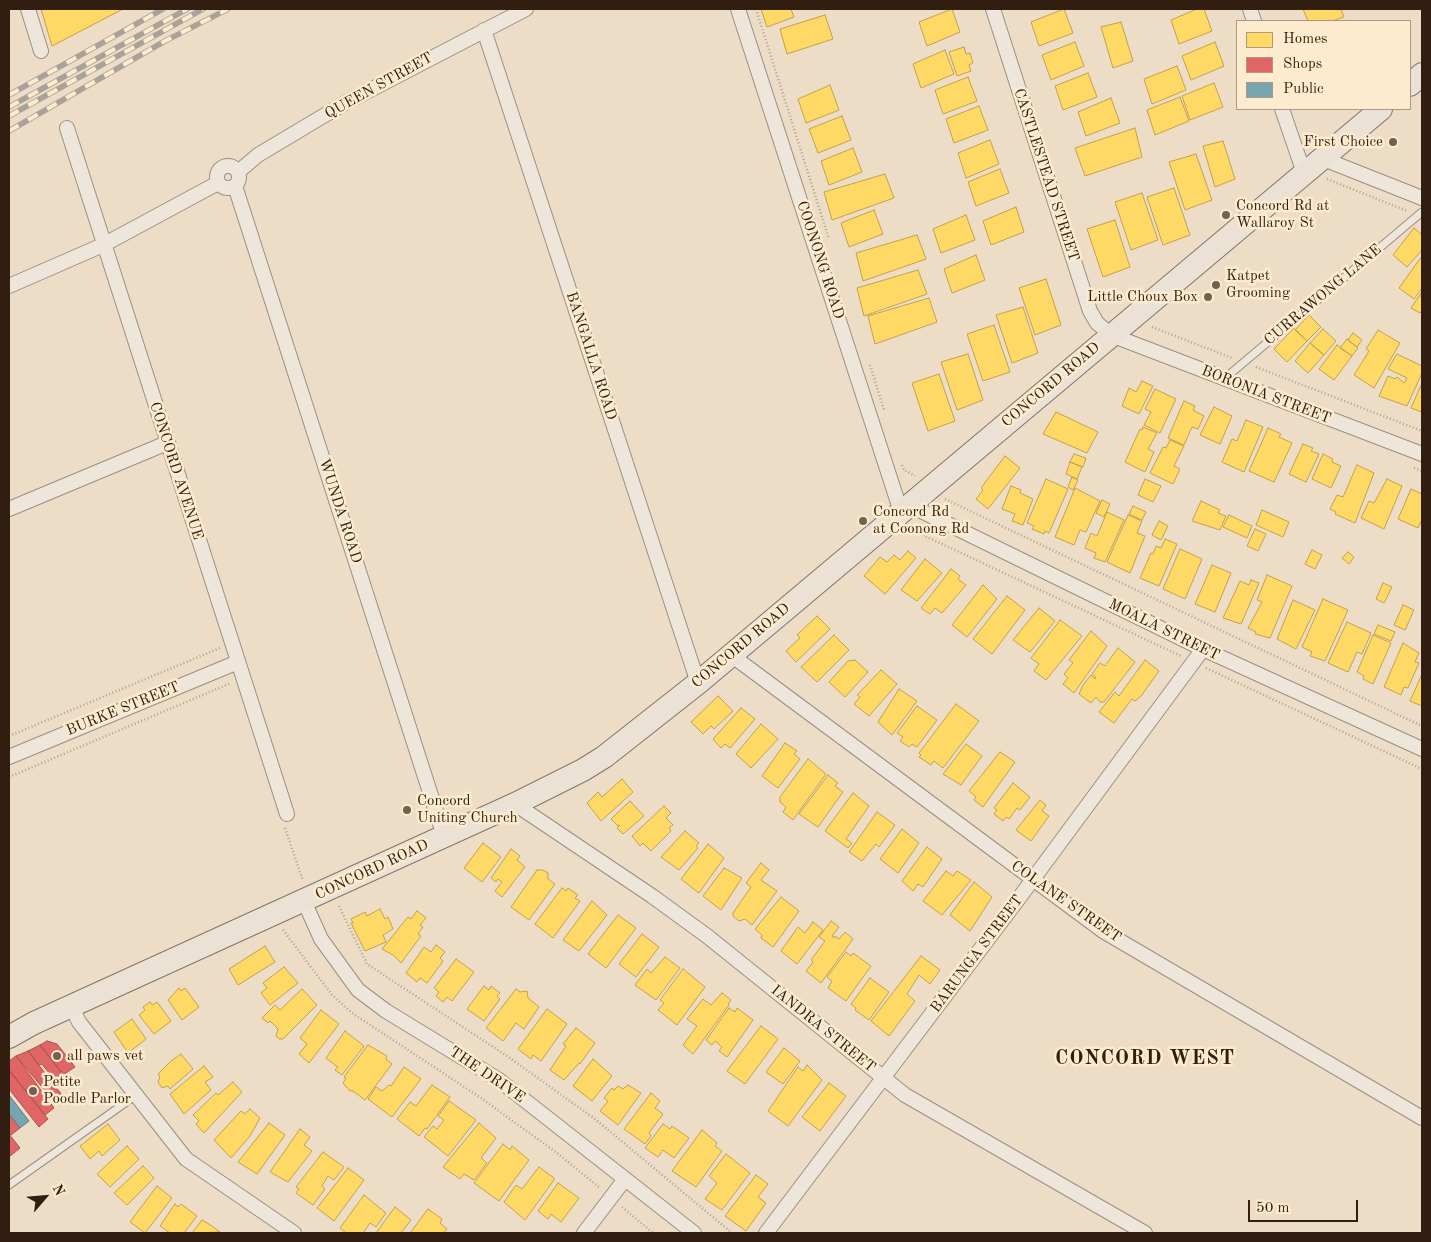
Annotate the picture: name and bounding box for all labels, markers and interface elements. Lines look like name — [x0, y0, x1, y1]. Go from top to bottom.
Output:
legend — [1236, 20, 1411, 110]
text: Homes — [1283, 32, 1328, 47]
street label: QUEEN STREET — [322, 49, 436, 123]
text: Shops — [1283, 57, 1322, 72]
text: Public — [1283, 82, 1324, 97]
street label: CASTLESTEAD STREET — [1009, 86, 1083, 264]
place label: First Choice — [1304, 133, 1383, 151]
marker: First Choice — [1387, 136, 1399, 148]
place label: Concord Rd at Wallaroy St — [1236, 197, 1329, 232]
street label: COONONG ROAD — [792, 199, 848, 321]
marker: Concord Rd at Wallaroy St — [1220, 209, 1232, 221]
street label: CURRAWONG LANE — [1261, 241, 1385, 349]
place label: Katpet Grooming — [1226, 267, 1290, 302]
marker: Katpet Grooming — [1210, 279, 1222, 291]
place label: Little Choux Box — [1087, 288, 1198, 306]
street label: BANGALLA ROAD — [562, 290, 620, 422]
marker: Little Choux Box — [1202, 291, 1214, 303]
street label: CONCORD ROAD — [998, 339, 1104, 431]
street label: BORONIA STREET — [1199, 362, 1333, 428]
street label: CONCORD AVENUE — [145, 400, 207, 542]
street label: WUNDA ROAD — [315, 456, 365, 566]
place label: Concord Rd at Coonong Rd — [873, 503, 969, 538]
marker: Concord Rd at Coonong Rd — [857, 515, 869, 527]
street label: MOALA STREET — [1105, 595, 1223, 665]
street label: CONCORD ROAD — [688, 600, 794, 692]
street label: BURKE STREET — [64, 678, 182, 740]
place label: Concord Uniting Church — [417, 792, 518, 827]
marker: Concord Uniting Church — [401, 804, 413, 816]
street label: CONCORD ROAD — [313, 836, 431, 904]
street label: COLANE STREET — [1007, 857, 1125, 947]
street label: BARUNGA STREET — [927, 892, 1027, 1016]
street label: IANDRA STREET — [767, 981, 879, 1077]
street label: THE DRIVE — [446, 1043, 528, 1107]
place label: all paws vet — [67, 1047, 143, 1065]
district label: CONCORD WEST — [1053, 1047, 1237, 1071]
marker: all paws vet — [51, 1050, 63, 1062]
place label: Petite Poodle Parlor — [43, 1073, 131, 1108]
marker: Petite Poodle Parlor — [27, 1085, 39, 1097]
north arrow — [20, 1172, 70, 1222]
text: N — [50, 1182, 67, 1198]
scale bar — [1251, 1190, 1361, 1222]
text: 50 m — [1256, 1201, 1290, 1216]

